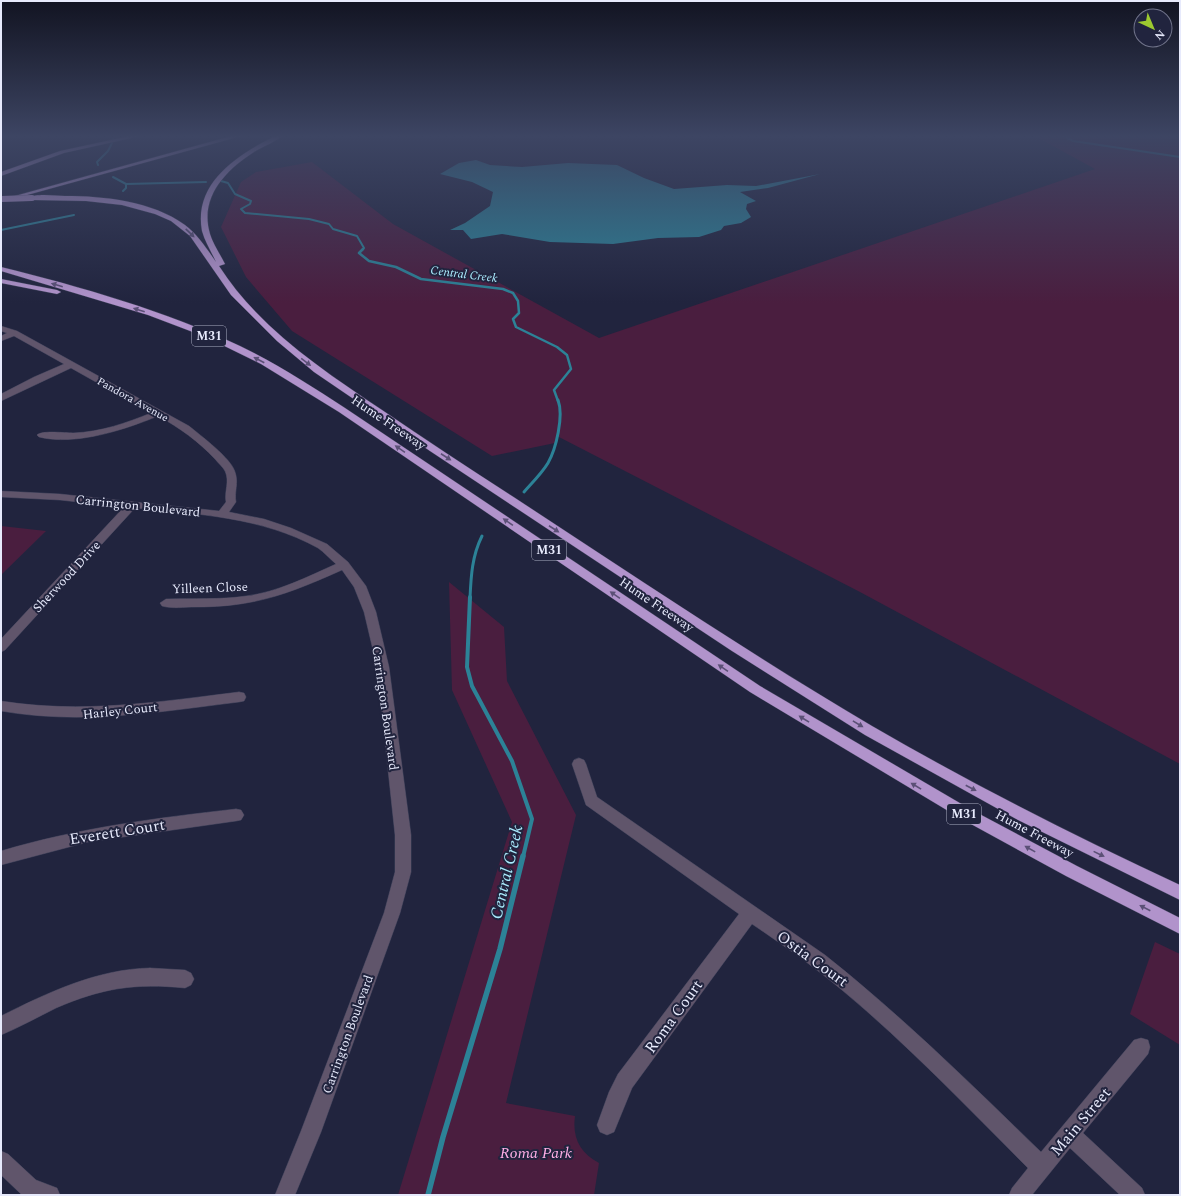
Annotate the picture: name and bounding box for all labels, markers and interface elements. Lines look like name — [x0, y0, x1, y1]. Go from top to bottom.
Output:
north arrow — [1133, 8, 1173, 48]
text: N — [1150, 26, 1169, 44]
one-way arrow — [185, 228, 195, 238]
water label: Central Creek — [429, 261, 499, 288]
one-way arrow — [51, 282, 63, 288]
one-way arrow — [132, 307, 144, 313]
road number: M31 — [192, 326, 226, 346]
one-way arrow — [253, 356, 265, 363]
one-way arrow — [301, 358, 311, 366]
street label: Pandora Avenue — [94, 373, 172, 426]
street label: Hume Freeway — [347, 390, 430, 456]
one-way arrow — [395, 445, 405, 453]
one-way arrow — [440, 453, 451, 461]
street label: Carrington Boulevard — [75, 489, 201, 522]
one-way arrow — [502, 518, 513, 526]
one-way arrow — [548, 525, 560, 532]
street label: Sherwood Drive — [28, 536, 106, 617]
road number: M31 — [532, 540, 566, 560]
street label: Hume Freeway — [615, 572, 698, 638]
street label: Yilleen Close — [172, 577, 248, 599]
one-way arrow — [610, 591, 621, 599]
street label: Carrington Boulevard — [366, 645, 404, 772]
one-way arrow — [717, 664, 729, 671]
street label: Harley Court — [82, 697, 159, 725]
one-way arrow — [798, 716, 810, 723]
one-way arrow — [852, 720, 864, 727]
one-way arrow — [910, 783, 922, 790]
one-way arrow — [965, 785, 977, 791]
road number: M31 — [947, 804, 981, 824]
street label: Hume Freeway — [992, 805, 1078, 863]
street label: Everett Court — [68, 813, 167, 851]
water label: Central Creek — [484, 823, 530, 922]
one-way arrow — [1024, 846, 1035, 852]
one-way arrow — [1093, 851, 1105, 857]
one-way arrow — [1139, 905, 1151, 912]
street label: Ostia Court — [772, 925, 853, 993]
street label: Carrington Boulevard — [317, 972, 379, 1097]
street label: Roma Court — [639, 974, 709, 1058]
street label: Main Street — [1045, 1082, 1117, 1161]
park label: Roma Park — [500, 1141, 573, 1165]

